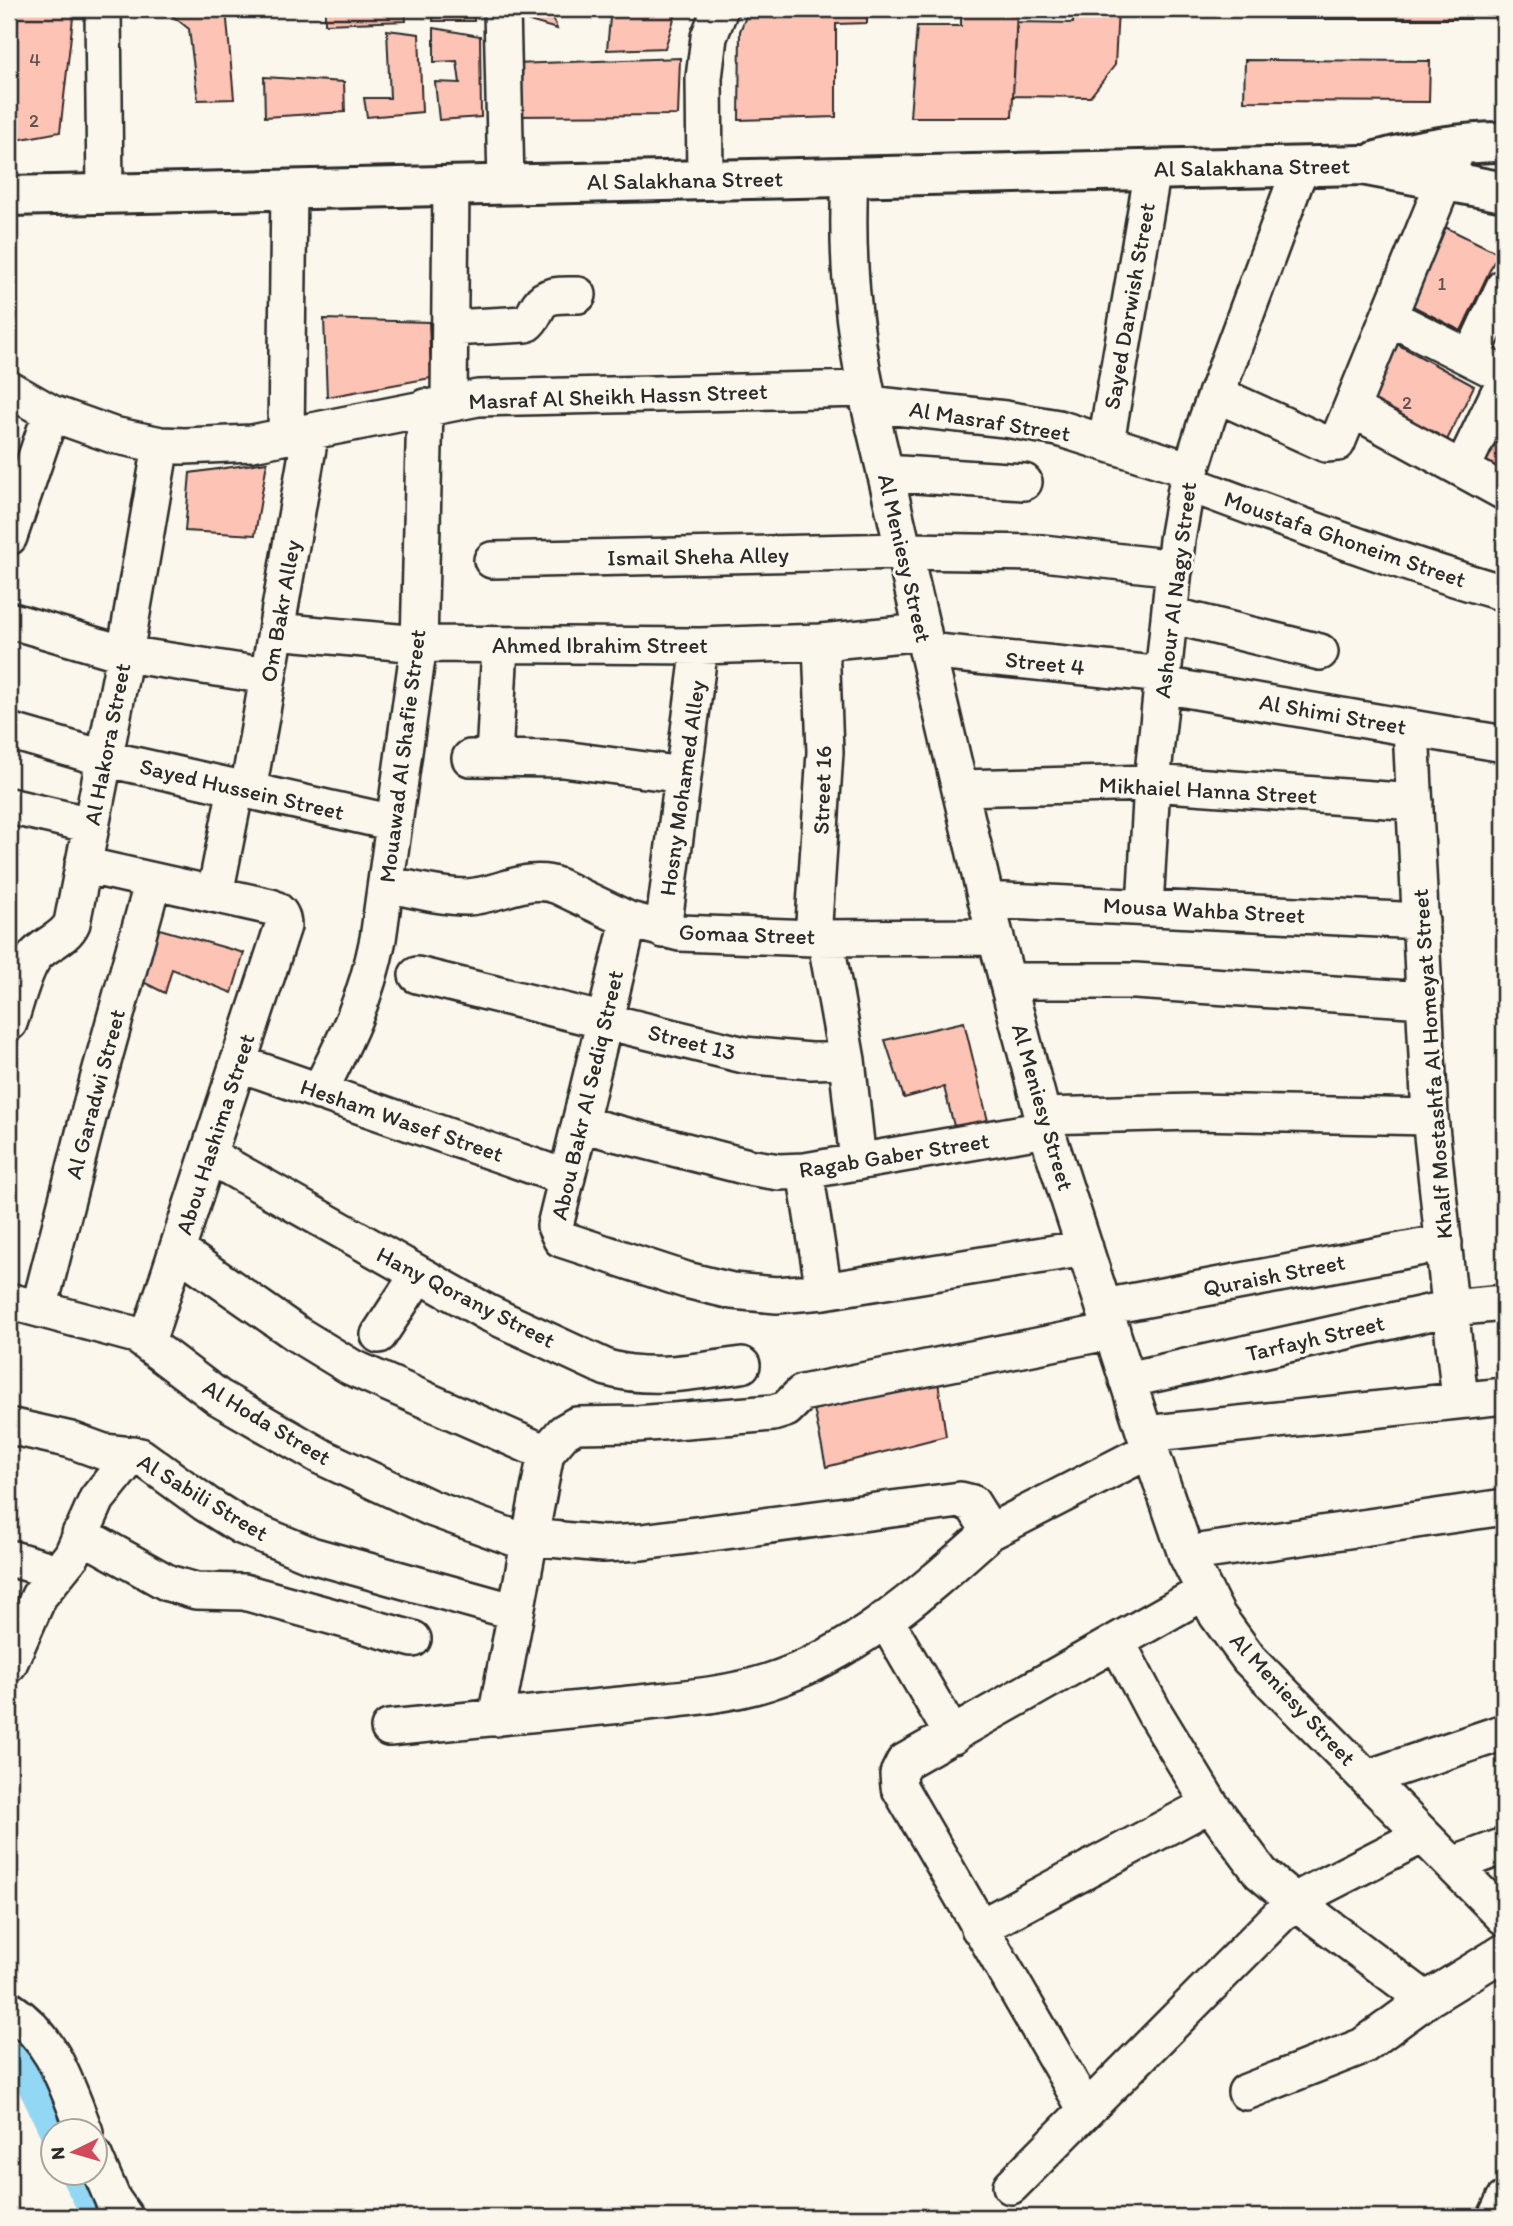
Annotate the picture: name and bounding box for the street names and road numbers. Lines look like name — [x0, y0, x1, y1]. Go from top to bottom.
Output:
street label: Al Salakhana Street — [1154, 151, 1351, 183]
street label: Al Salakhana Street — [587, 164, 784, 196]
street label: Sayed Darwish Street — [1097, 200, 1161, 412]
street label: Masraf Al Sheikh Hassn Street — [468, 377, 768, 415]
street label: Al Masraf Street — [908, 394, 1072, 448]
street label: Al Meniesy Street — [872, 471, 938, 645]
street label: Ashour Al Nagy Street — [1148, 480, 1202, 700]
street label: Moustafa Ghoneim Street — [1221, 484, 1470, 594]
street label: Om Bakr Alley — [254, 538, 306, 684]
street label: Ismail Sheha Alley — [607, 540, 789, 572]
street label: Mouawad Al Shafie Street — [373, 628, 431, 884]
street label: Ahmed Ibrahim Street — [492, 631, 708, 659]
street label: Street 4 — [1004, 645, 1086, 681]
street label: Al Hakora Street — [78, 660, 137, 828]
street label: Hosny Mohamed Alley — [653, 678, 711, 898]
street label: Al Shimi Street — [1258, 687, 1409, 741]
street label: Street 16 — [806, 745, 838, 835]
street label: Sayed Hussein Street — [137, 752, 347, 826]
street label: Mikhaiel Hanna Street — [1098, 770, 1318, 810]
street label: Khalf Mostashfa Al Homeyat Street — [1406, 888, 1458, 1240]
street label: Mousa Wahba Street — [1102, 891, 1306, 929]
street label: Gomaa Street — [678, 918, 816, 950]
street label: Abou Bakr Al Sediq Street — [545, 967, 629, 1223]
street label: Al Garadwi Street — [59, 1006, 131, 1182]
street label: Street 13 — [645, 1018, 739, 1066]
street label: Al Meniesy Street — [1006, 1020, 1080, 1194]
street label: Abou Hashima Street — [169, 1030, 261, 1238]
street label: Hesham Wasef Street — [297, 1072, 507, 1168]
street label: Ragab Gaber Street — [797, 1126, 991, 1184]
street label: Hany Qorany Street — [372, 1240, 560, 1354]
street label: Quraish Street — [1201, 1247, 1348, 1302]
street label: Tarfayh Street — [1243, 1308, 1387, 1368]
street label: Al Hoda Street — [198, 1373, 336, 1471]
street label: Al Sabili Street — [133, 1447, 274, 1547]
street label: Al Meniesy Street — [1224, 1626, 1362, 1772]

